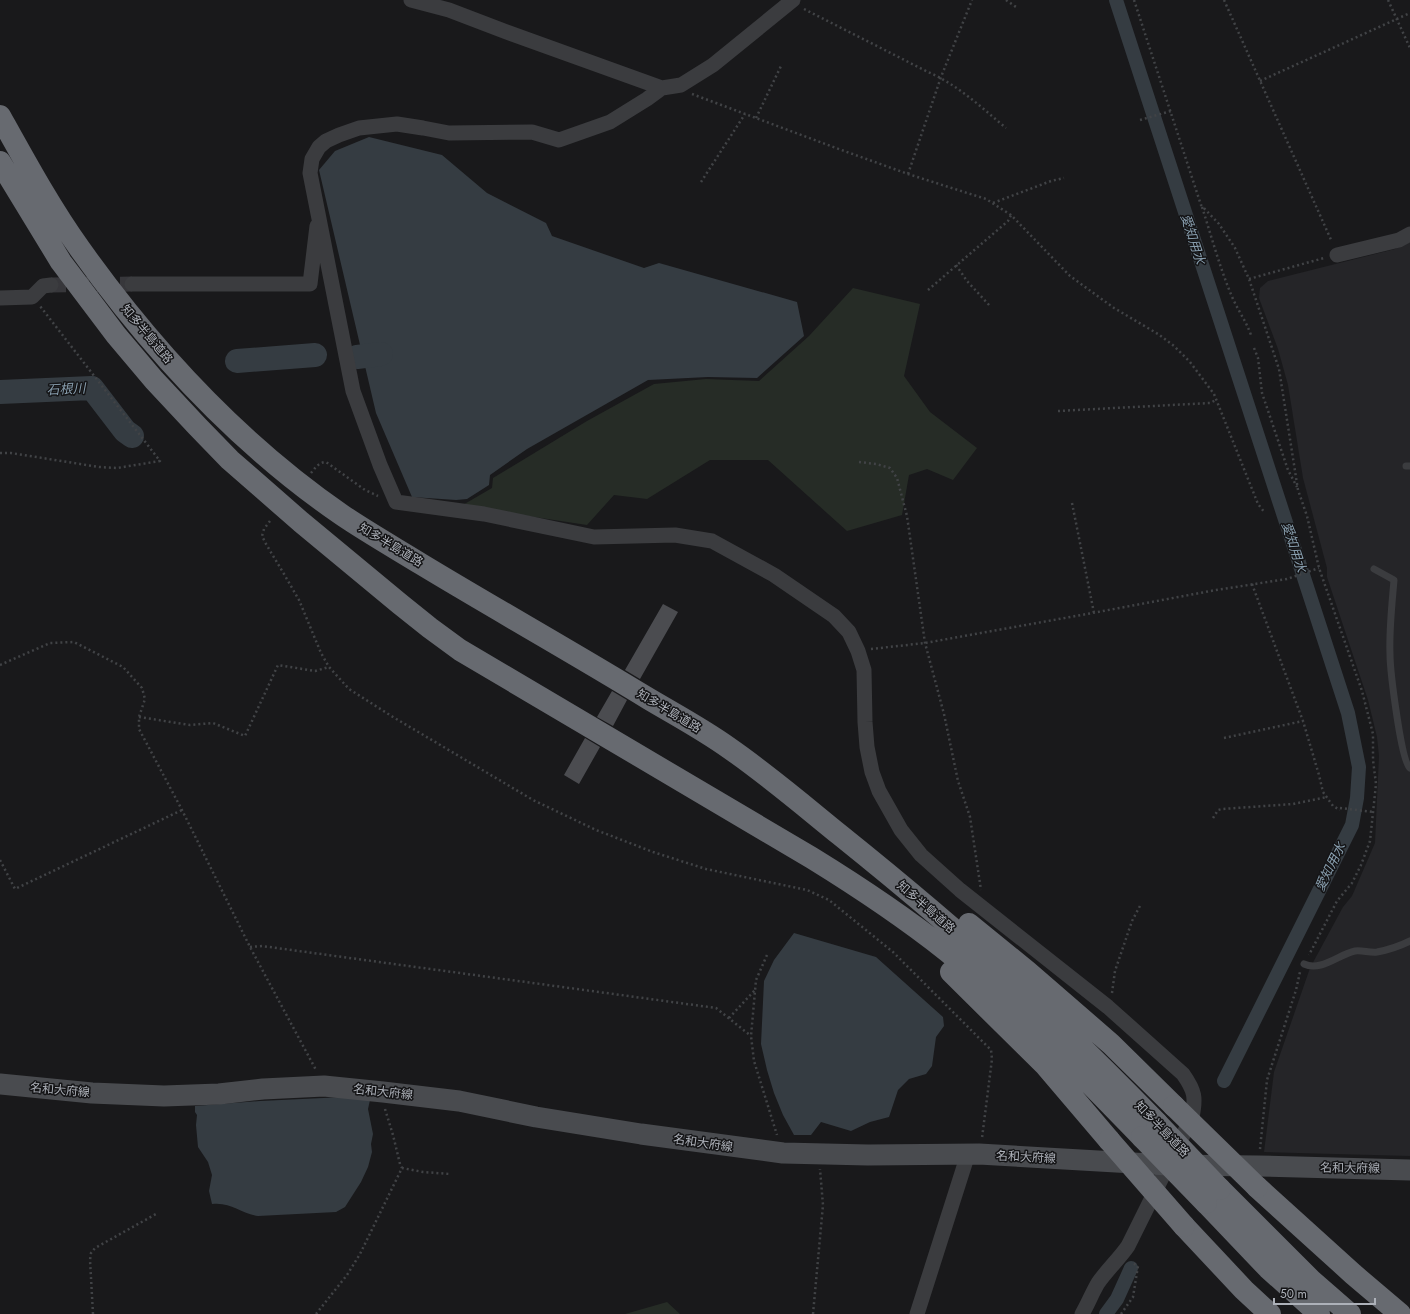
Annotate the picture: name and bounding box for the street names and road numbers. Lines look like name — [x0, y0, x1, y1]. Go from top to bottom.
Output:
street label: 知多半島道路 — [117, 301, 177, 367]
street label: 知多半島道路 — [355, 519, 427, 571]
street label: 知多半島道路 — [633, 685, 705, 737]
street label: 知多半島道路 — [893, 877, 959, 937]
street label: 名和大府線 — [29, 1078, 91, 1102]
street label: 名和大府線 — [352, 1080, 414, 1104]
street label: 知多半島道路 — [1131, 1097, 1193, 1161]
street label: 名和大府線 — [672, 1130, 734, 1156]
street label: 名和大府線 — [996, 1146, 1056, 1168]
street label: 名和大府線 — [1320, 1158, 1380, 1178]

